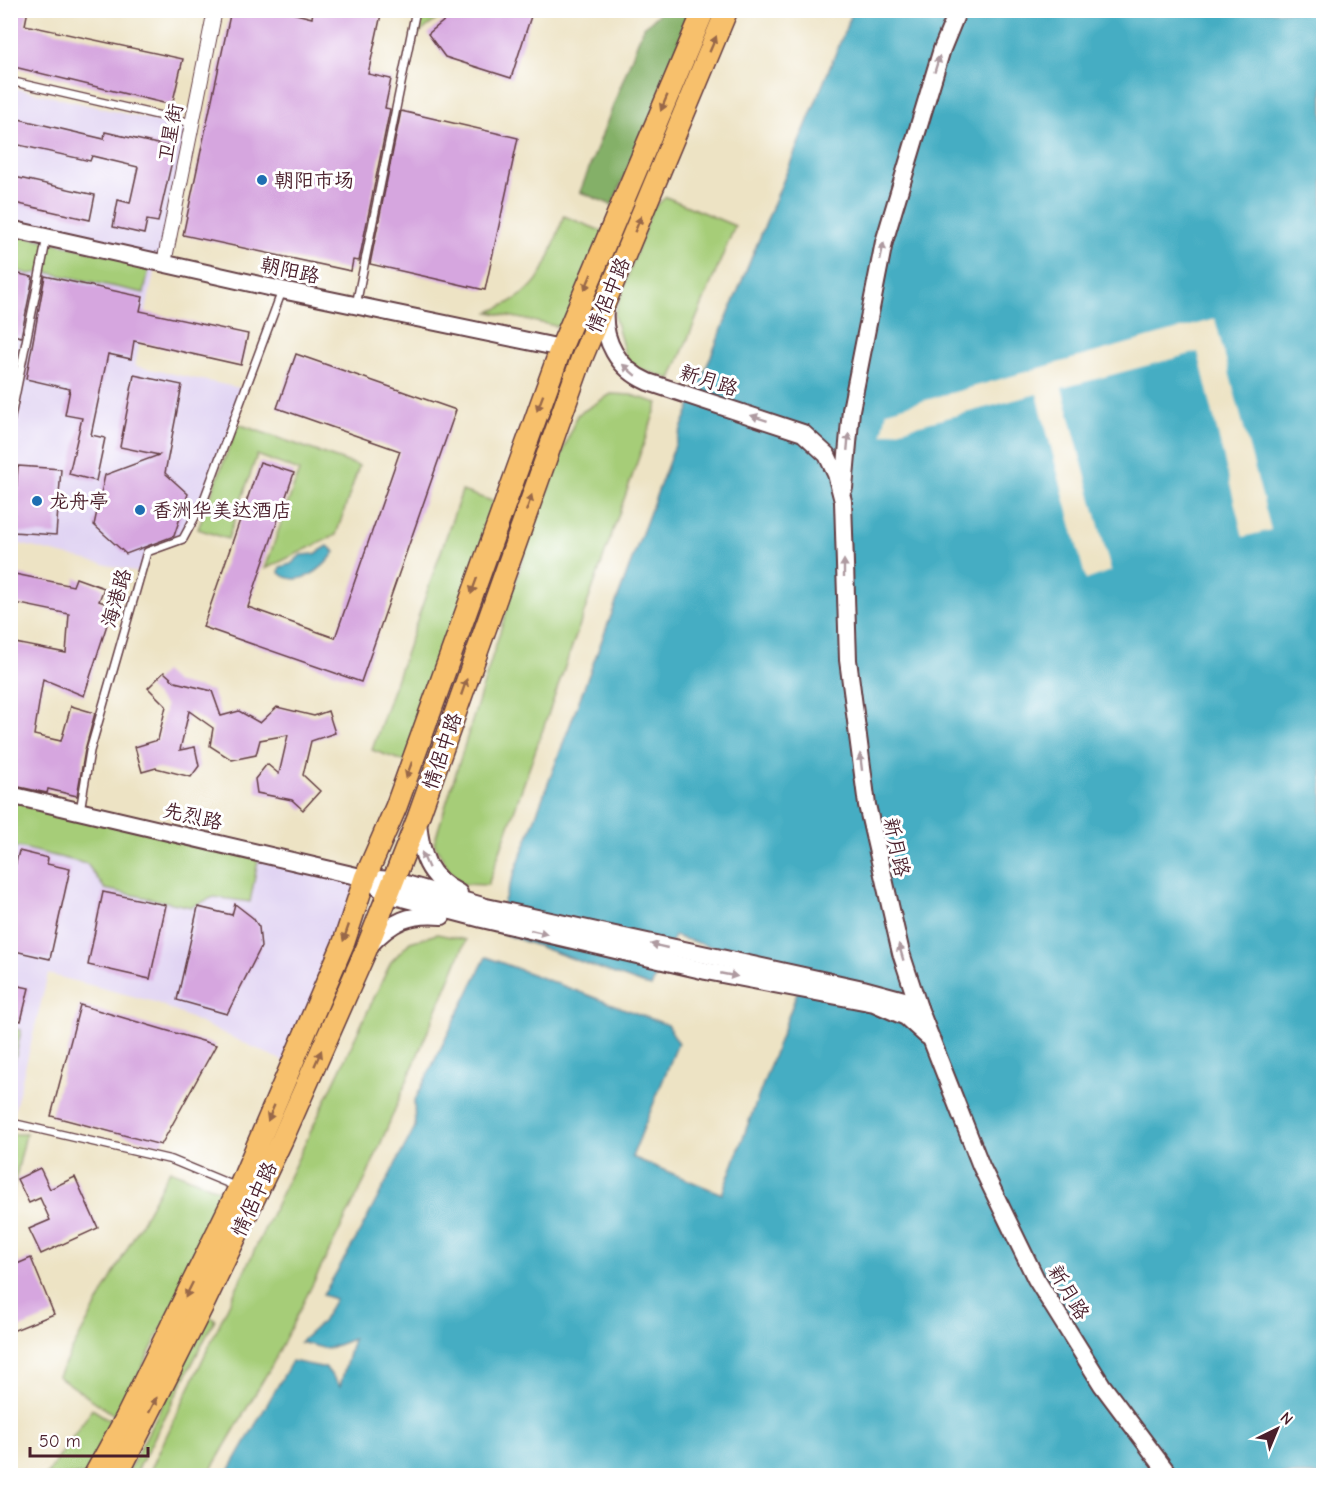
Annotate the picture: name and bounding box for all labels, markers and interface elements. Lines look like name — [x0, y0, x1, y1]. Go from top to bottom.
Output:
one-way arrow — [709, 35, 718, 53]
one-way arrow — [933, 55, 942, 73]
one-way arrow — [659, 94, 668, 112]
street label: 卫星街 — [153, 101, 188, 165]
place label: 朝阳市场 — [274, 169, 354, 192]
marker: 朝阳市场 — [255, 173, 269, 187]
one-way arrow — [634, 215, 643, 233]
one-way arrow — [878, 241, 887, 260]
street label: 朝阳路 — [258, 253, 323, 288]
street label: 情侶中路 — [582, 253, 635, 337]
one-way arrow — [583, 274, 593, 292]
street label: 新月路 — [677, 360, 742, 401]
one-way arrow — [622, 364, 637, 377]
one-way arrow — [535, 394, 545, 412]
one-way arrow — [750, 413, 768, 422]
one-way arrow — [843, 433, 853, 452]
place label: 龙舟亭 — [49, 490, 109, 513]
marker: 龙舟亭 — [30, 494, 44, 508]
one-way arrow — [524, 494, 534, 512]
place label: 香洲华美达酒店 — [152, 499, 292, 522]
marker: 香洲华美达酒店 — [133, 503, 147, 517]
one-way arrow — [839, 558, 849, 577]
street label: 海港路 — [97, 565, 136, 630]
one-way arrow — [469, 577, 479, 595]
one-way arrow — [460, 678, 470, 696]
street label: 情侶中路 — [419, 709, 467, 793]
one-way arrow — [857, 752, 866, 771]
one-way arrow — [404, 761, 414, 779]
street label: 先烈路 — [161, 799, 226, 835]
street label: 新月路 — [879, 815, 914, 880]
one-way arrow — [420, 851, 429, 869]
one-way arrow — [341, 924, 351, 942]
one-way arrow — [530, 928, 548, 938]
one-way arrow — [650, 940, 668, 950]
one-way arrow — [896, 943, 905, 961]
one-way arrow — [720, 971, 739, 980]
one-way arrow — [314, 1049, 323, 1067]
one-way arrow — [266, 1104, 276, 1122]
street label: 情侶中路 — [227, 1157, 282, 1240]
street label: 新月路 — [1043, 1261, 1094, 1325]
one-way arrow — [185, 1281, 194, 1298]
one-way arrow — [148, 1396, 158, 1413]
north arrow — [1247, 1399, 1307, 1459]
text: N — [1277, 1409, 1297, 1429]
scale bar — [30, 1420, 148, 1458]
text: 50 m — [39, 1431, 81, 1452]

